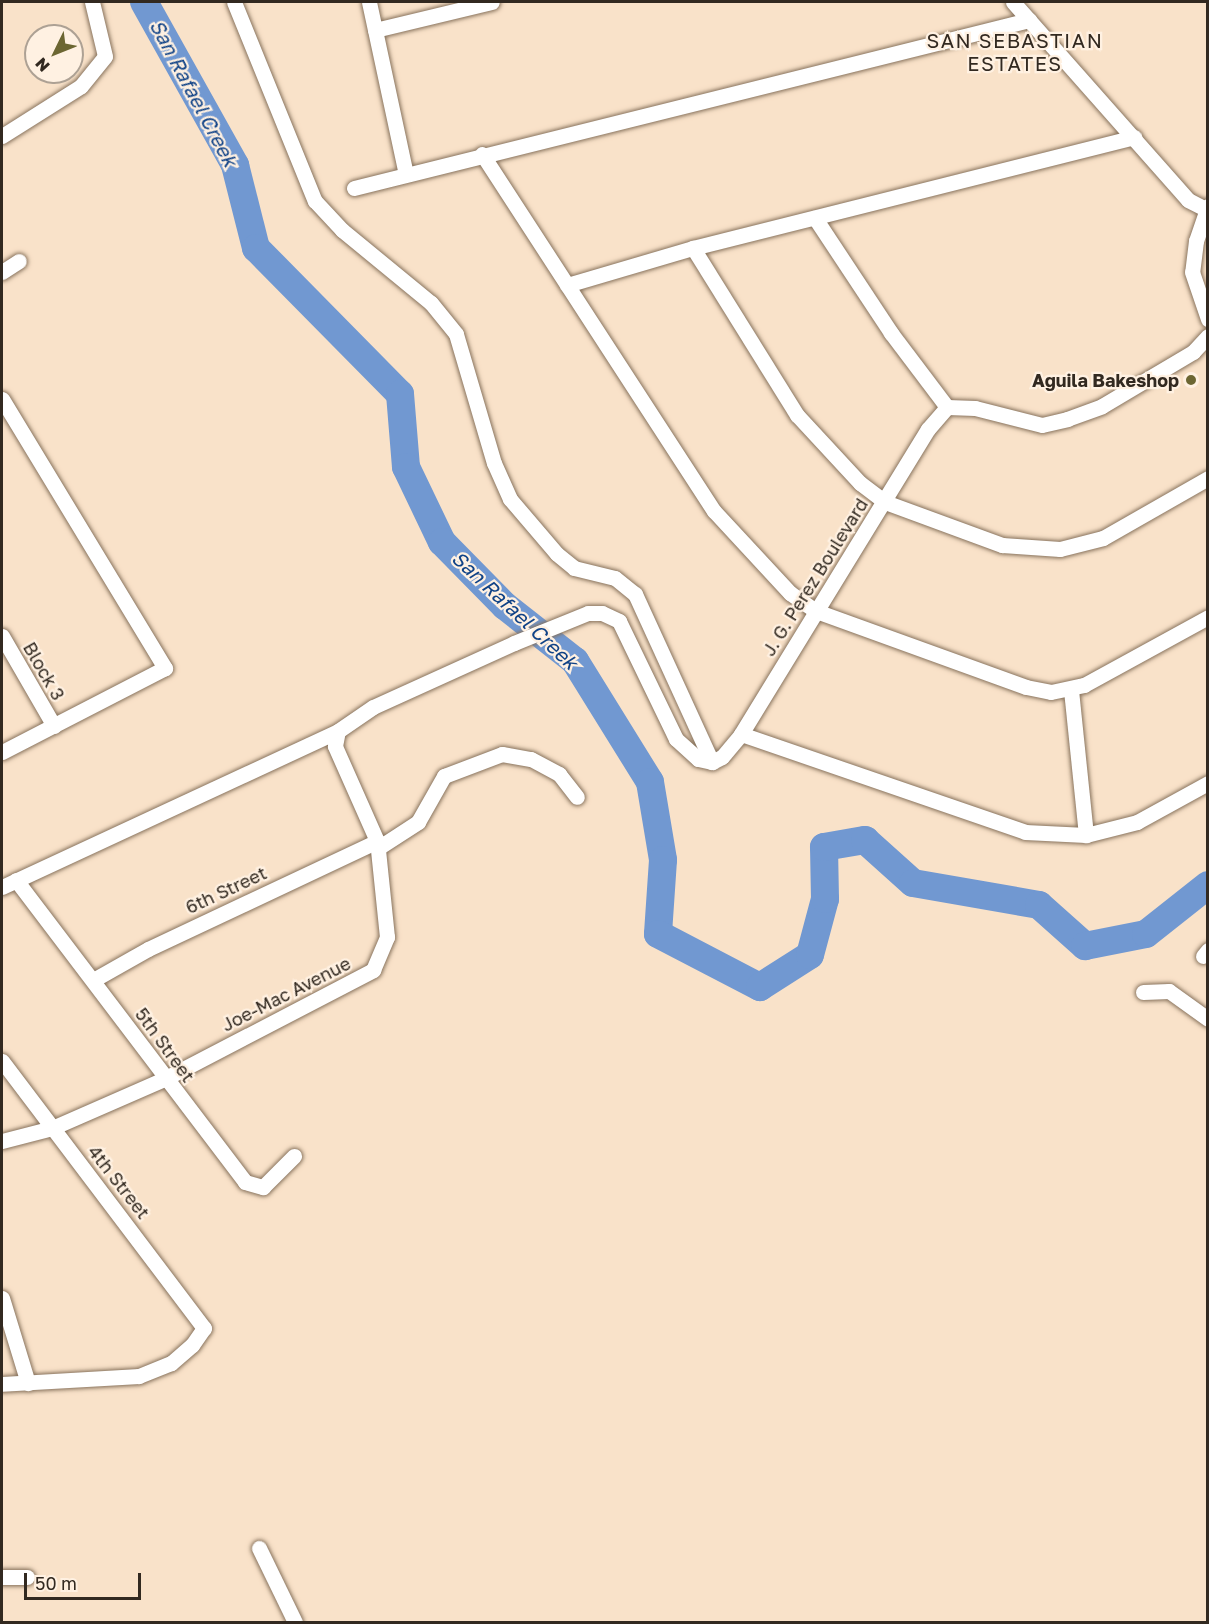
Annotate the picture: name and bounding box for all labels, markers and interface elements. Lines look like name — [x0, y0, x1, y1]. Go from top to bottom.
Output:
water label: San Rafael Creek — [145, 15, 243, 171]
north arrow — [24, 24, 84, 84]
district label: SAN SEBASTIAN ESTATES — [927, 28, 1103, 75]
text: N — [31, 54, 54, 76]
place label: Aguila Bakeshop — [1032, 369, 1179, 391]
marker: Aguila Bakeshop — [1184, 373, 1198, 387]
street label: J. G. Perez Boulevard — [758, 494, 872, 660]
water label: San Rafael Creek — [447, 546, 583, 674]
street label: Block 3 — [19, 638, 69, 704]
street label: 6th Street — [182, 862, 270, 918]
street label: Joe-Mac Avenue — [218, 952, 354, 1036]
street label: 5th Street — [131, 1004, 199, 1086]
street label: 4th Street — [84, 1141, 154, 1223]
scale bar — [27, 1561, 144, 1599]
text: 50 m — [35, 1572, 77, 1594]

